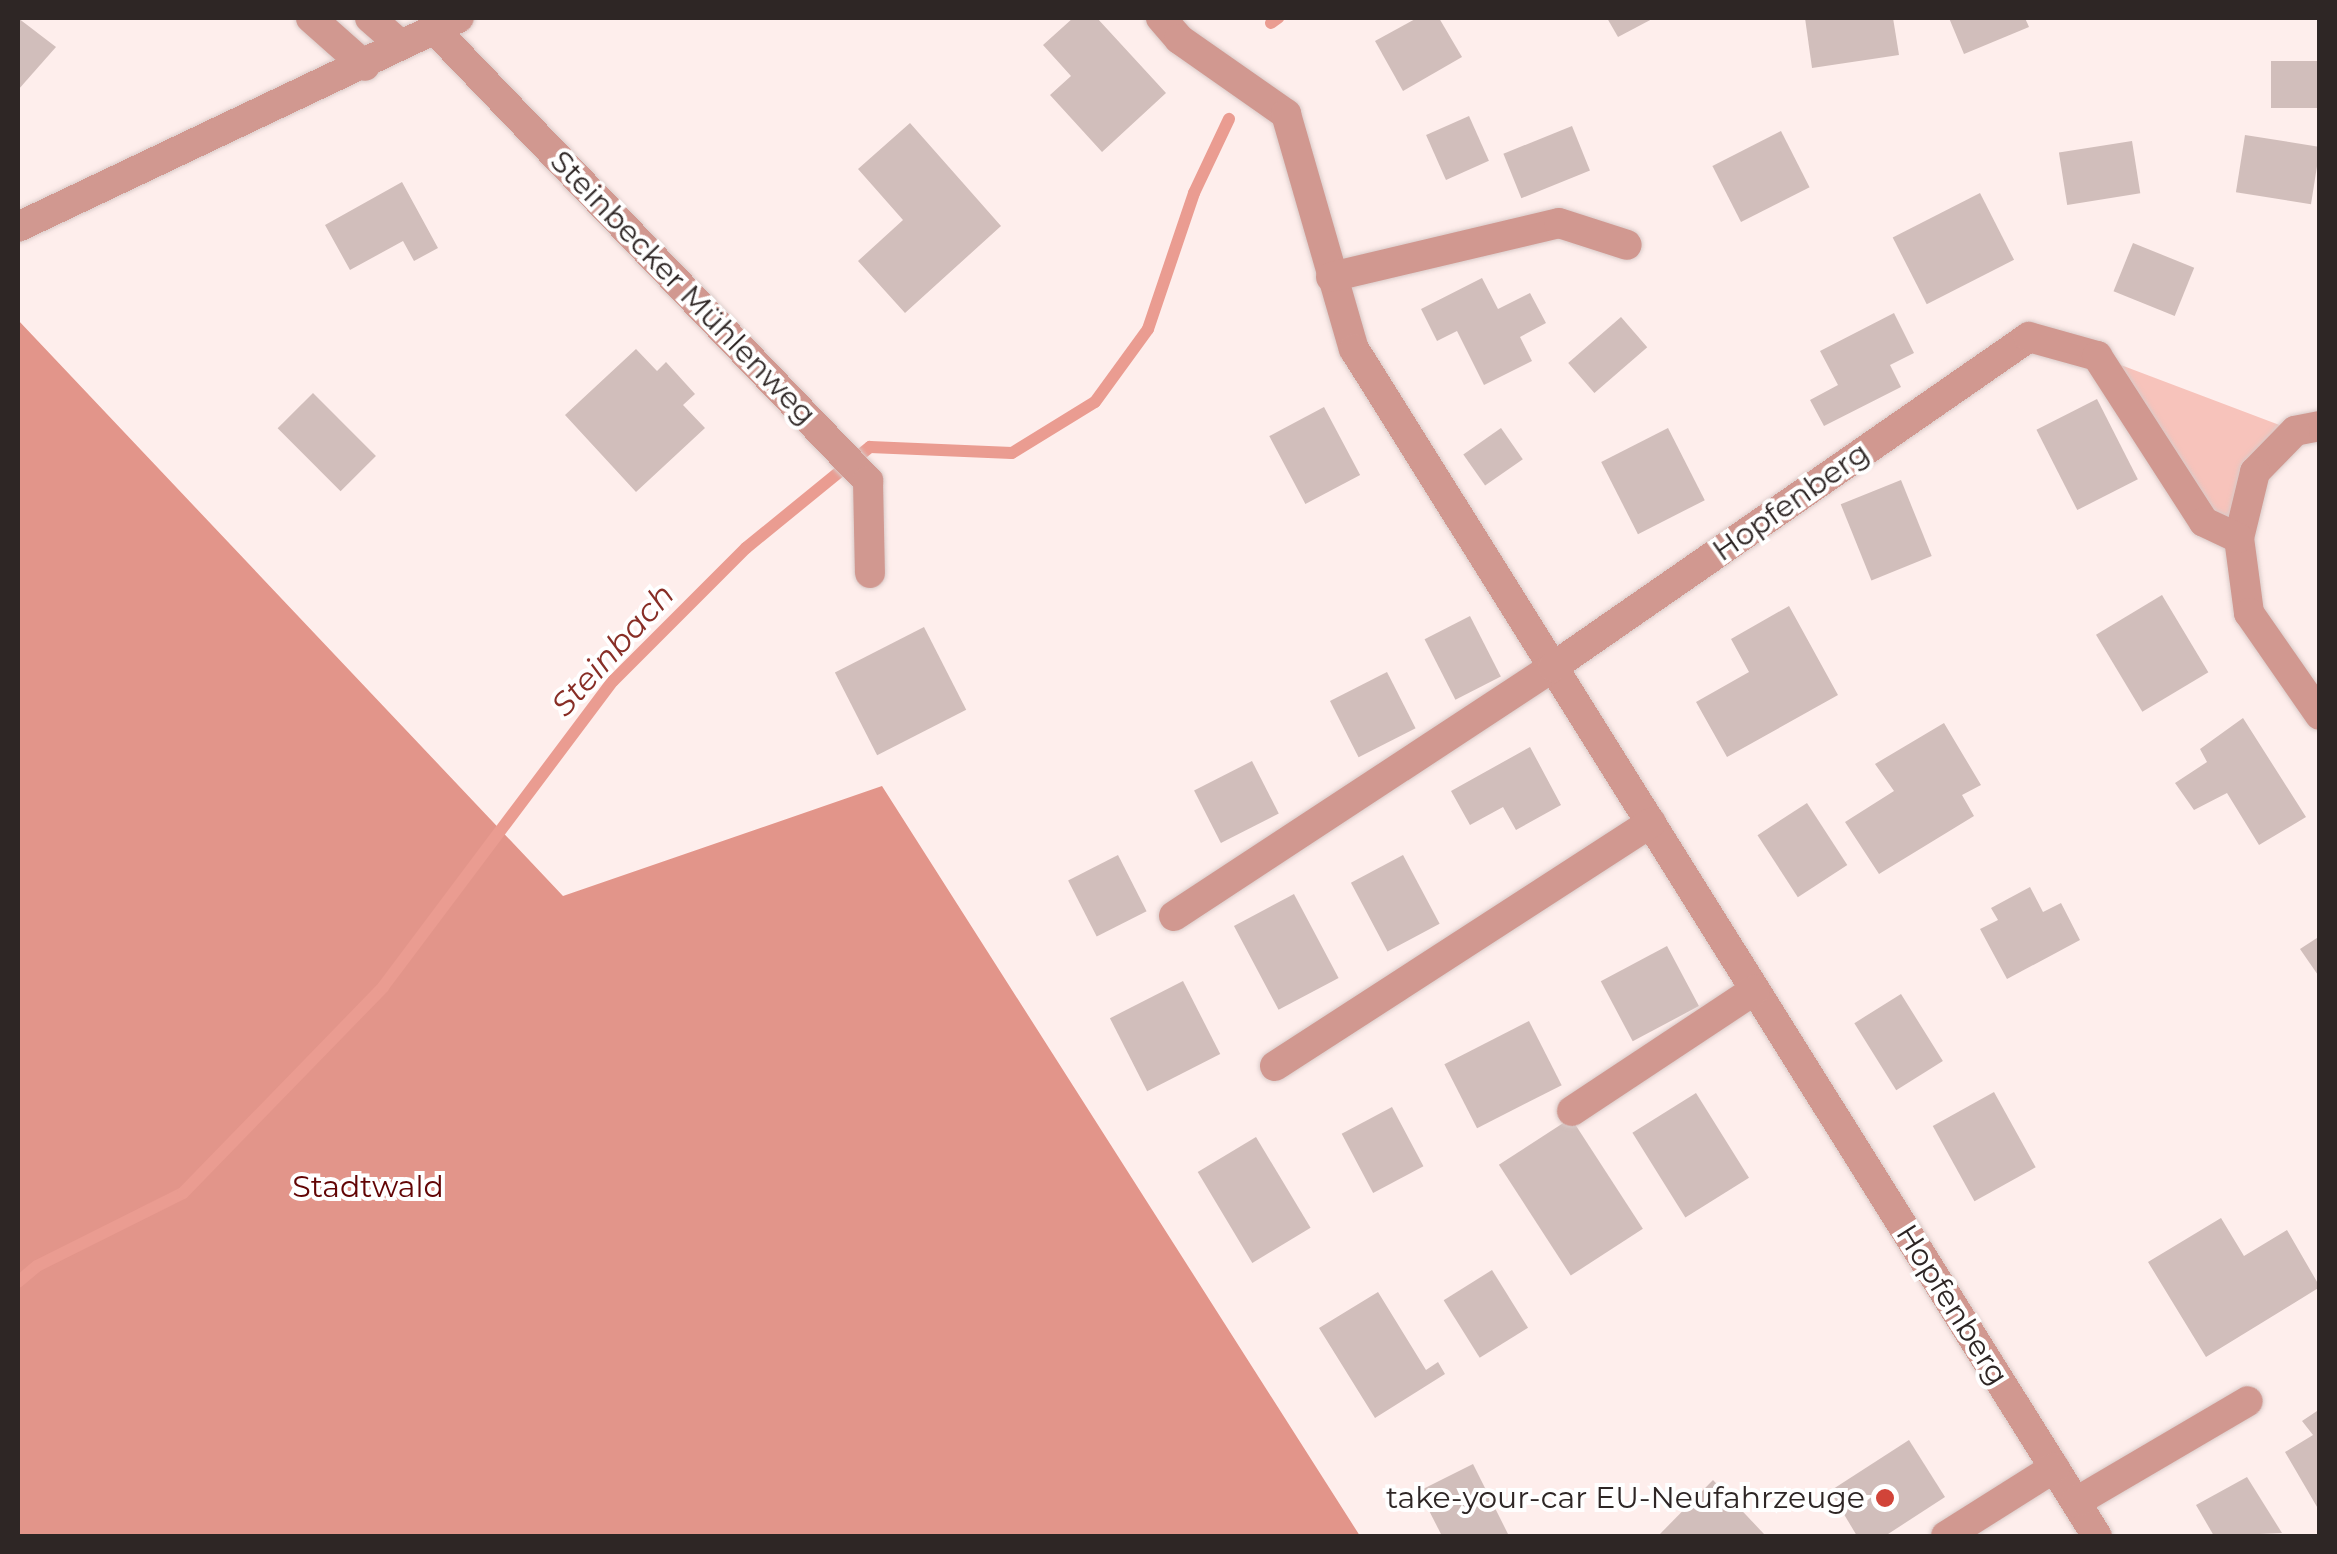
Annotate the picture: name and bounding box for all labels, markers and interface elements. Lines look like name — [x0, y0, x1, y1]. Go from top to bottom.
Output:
street label: Steinbecker Mühlenweg — [543, 144, 823, 432]
street label: Hopfenberg — [1706, 435, 1876, 569]
water label: Steinbach — [544, 576, 682, 724]
park label: Stadtwald — [292, 1169, 444, 1205]
street label: Hopfenberg — [1888, 1218, 2016, 1392]
place label: take-your-car EU-Neufahrzeuge — [1386, 1480, 1865, 1516]
marker: take-your-car EU-Neufahrzeuge — [1874, 1487, 1896, 1509]

